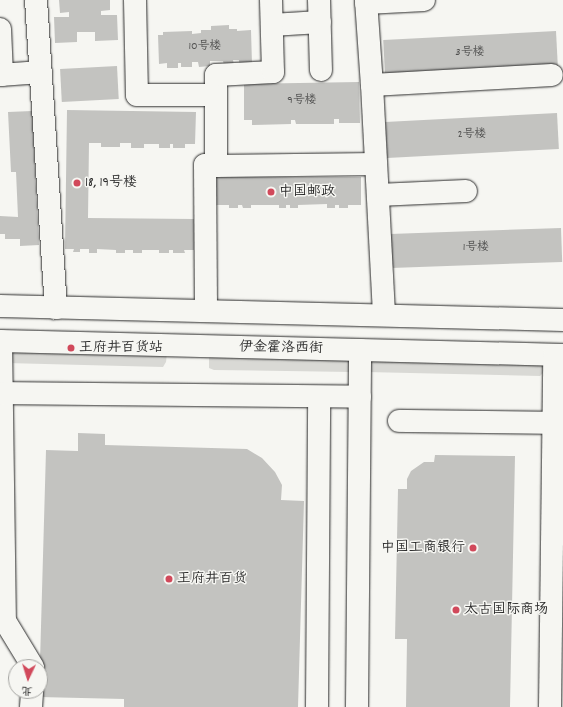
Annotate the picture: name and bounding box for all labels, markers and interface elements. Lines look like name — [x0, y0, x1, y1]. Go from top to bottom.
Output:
house number: 10号楼 — [188, 40, 222, 54]
house number: 3号楼 — [455, 46, 485, 60]
house number: 9号楼 — [287, 94, 317, 108]
house number: 2号楼 — [457, 128, 487, 142]
place label: 18, 19号楼 — [85, 175, 137, 191]
marker: 18, 19号楼 — [72, 178, 82, 188]
place label: 中国邮政 — [279, 184, 335, 200]
marker: 中国邮政 — [266, 187, 276, 197]
house number: 1号楼 — [463, 241, 489, 255]
street label: 伊金霍洛西街 — [239, 339, 323, 357]
place label: 王府井百货站 — [79, 340, 163, 356]
marker: 王府井百货站 — [66, 343, 76, 353]
place label: 中国工商银行 — [381, 540, 465, 556]
marker: 中国工商银行 — [468, 543, 478, 553]
place label: 王府井百货 — [177, 571, 247, 587]
marker: 王府井百货 — [164, 574, 174, 584]
place label: 太古国际商场 — [464, 602, 548, 618]
marker: 太古国际商场 — [451, 605, 461, 615]
north arrow — [8, 659, 48, 699]
text: 北 — [21, 682, 33, 698]

